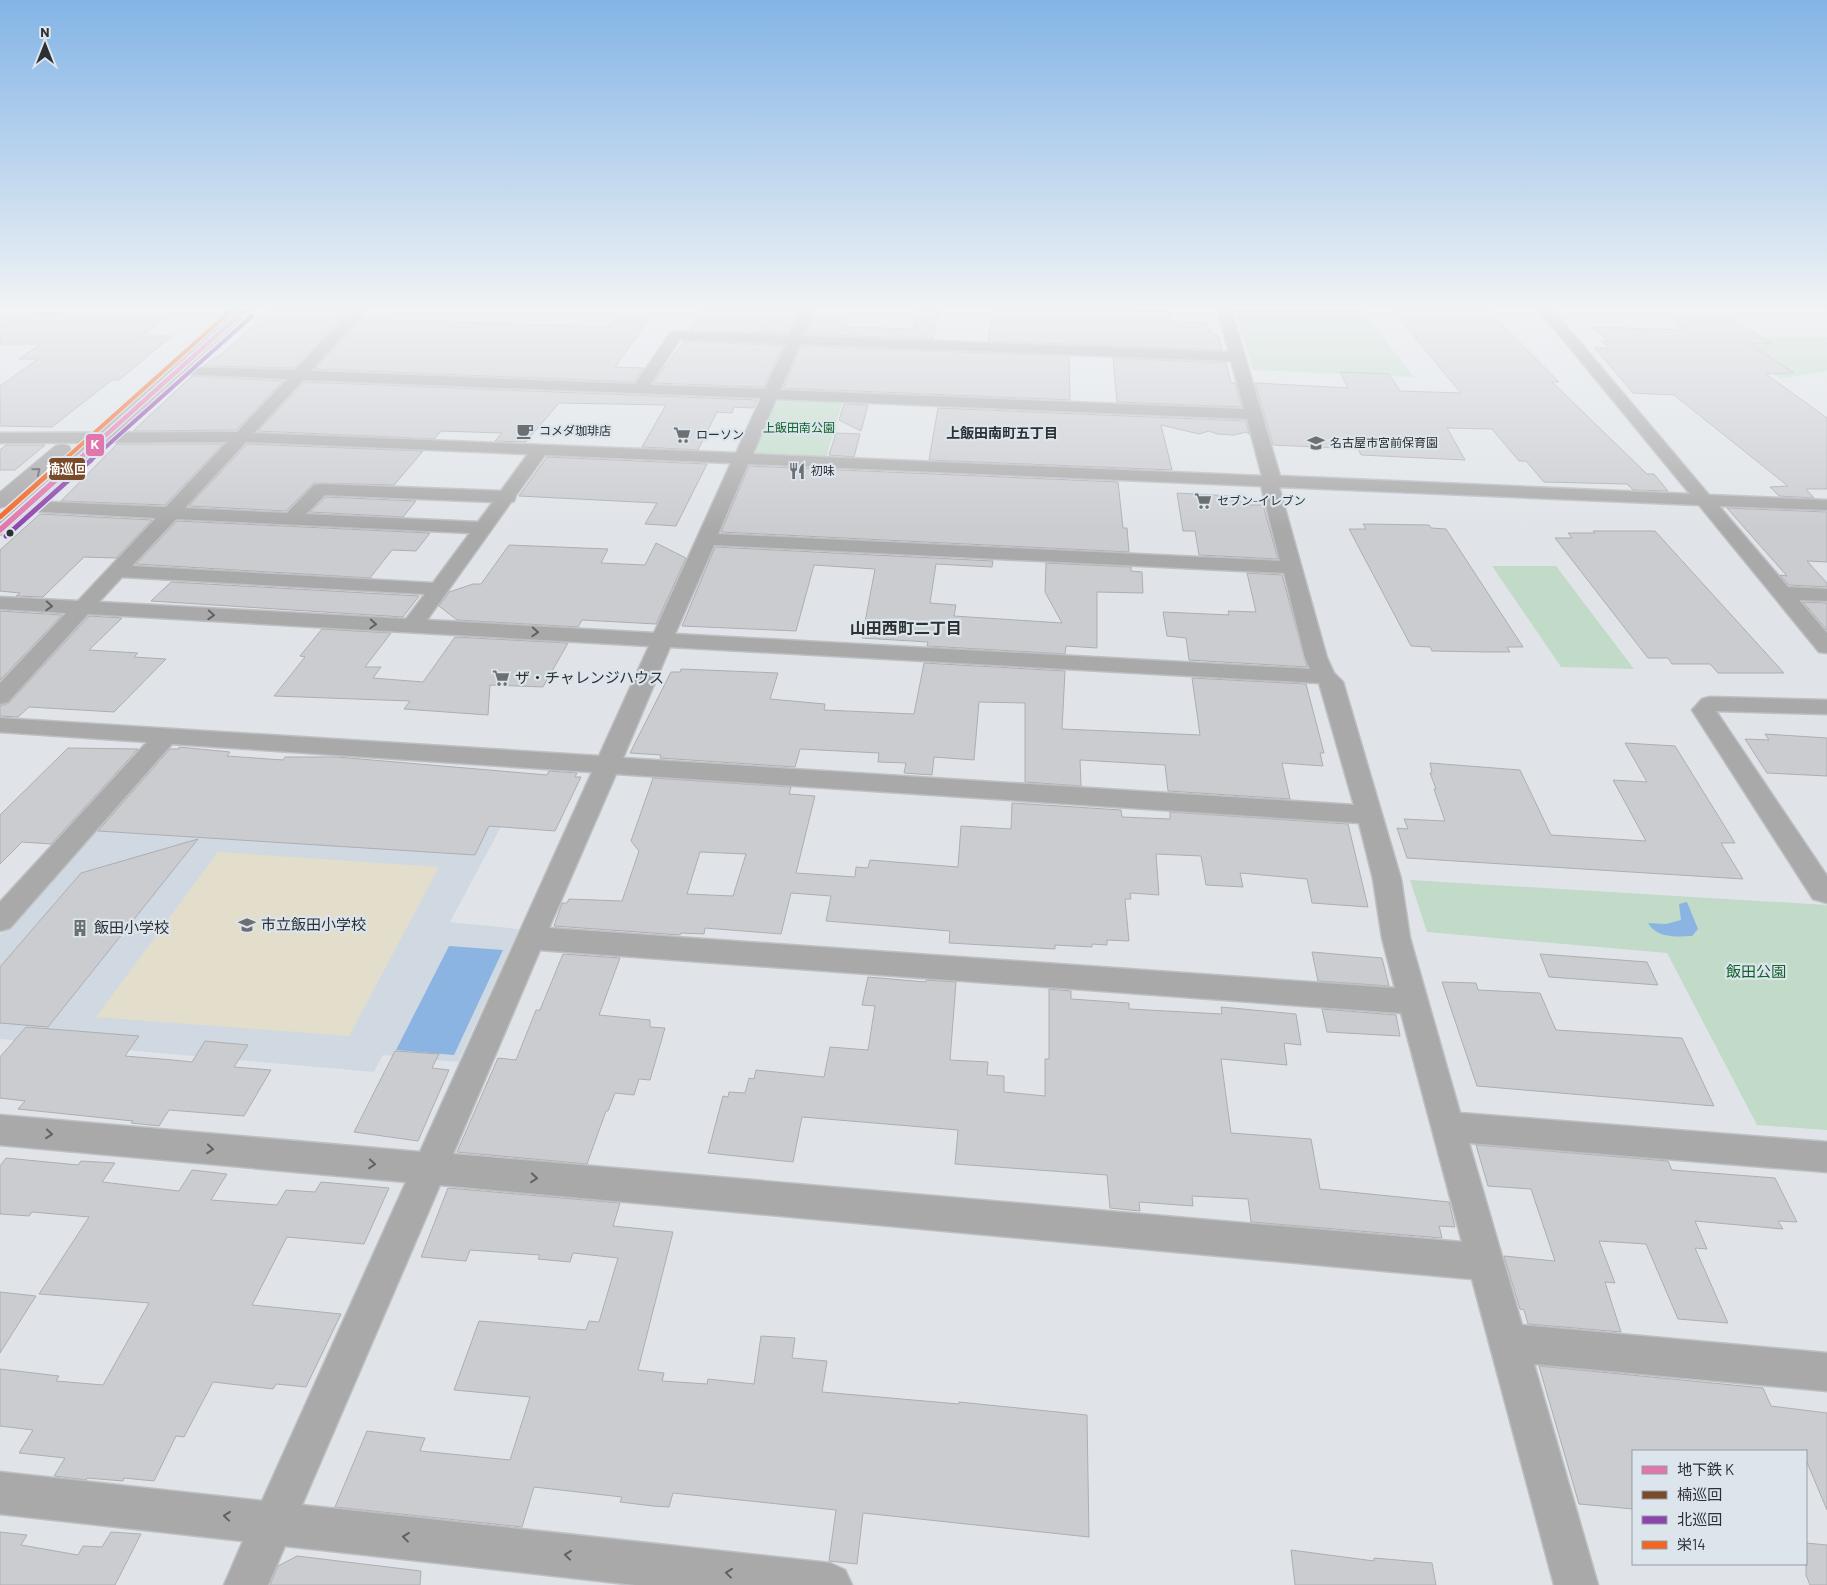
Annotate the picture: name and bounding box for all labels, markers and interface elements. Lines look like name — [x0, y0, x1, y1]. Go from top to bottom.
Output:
north arrow — [20, 20, 70, 70]
text: N — [40, 23, 50, 40]
park label: 上飯田南公園 — [763, 420, 835, 434]
cafe icon: コメダ珈琲店 — [515, 421, 535, 441]
place label: コメダ珈琲店 — [539, 423, 611, 437]
district label: 上飯田南町五丁目 — [946, 424, 1058, 441]
supermarket icon: ローソン — [672, 425, 692, 445]
place label: ローソン — [696, 427, 744, 441]
line badge: K — [85, 433, 105, 457]
school or university icon: 名古屋市宮前保育園 — [1306, 433, 1326, 453]
text: K — [91, 435, 100, 452]
place label: 名古屋市宮前保育園 — [1330, 435, 1438, 449]
line badge: 楠巡回 — [48, 457, 86, 481]
text: 楠巡回 — [46, 460, 88, 477]
restaurant icon: 初味 — [787, 461, 807, 481]
place label: 初味 — [811, 463, 835, 477]
one-way arrow — [31, 468, 40, 476]
supermarket icon: セブン-イレブン — [1193, 491, 1213, 511]
place label: セブン-イレブン — [1217, 493, 1306, 507]
unlabelled marker — [5, 528, 15, 538]
one-way arrow — [45, 600, 53, 611]
one-way arrow — [207, 609, 215, 620]
one-way arrow — [369, 618, 377, 629]
district label: 山田西町二丁目 — [850, 618, 962, 637]
one-way arrow — [532, 627, 540, 638]
supermarket icon: ザ・チャレンジハウス — [491, 668, 511, 688]
place label: ザ・チャレンジハウス — [515, 668, 664, 686]
school or university icon: 市立飯田小学校 — [237, 915, 257, 935]
place label: 市立飯田小学校 — [261, 915, 366, 933]
building icon: 飯田小学校 — [70, 918, 90, 938]
place label: 飯田小学校 — [94, 918, 169, 936]
park label: 飯田公園 — [1726, 962, 1786, 980]
one-way arrow — [45, 1128, 53, 1139]
one-way arrow — [207, 1143, 215, 1154]
one-way arrow — [368, 1158, 376, 1169]
one-way arrow — [530, 1172, 538, 1183]
legend — [1632, 1450, 1807, 1565]
text: 地下鉄 K — [1677, 1460, 1734, 1478]
text: 楠巡回 — [1677, 1485, 1722, 1503]
text: 北巡回 — [1677, 1510, 1722, 1528]
one-way arrow — [223, 1511, 231, 1522]
one-way arrow — [402, 1532, 410, 1543]
text: 栄14 — [1677, 1535, 1706, 1553]
one-way arrow — [563, 1550, 571, 1561]
one-way arrow — [725, 1568, 733, 1579]

